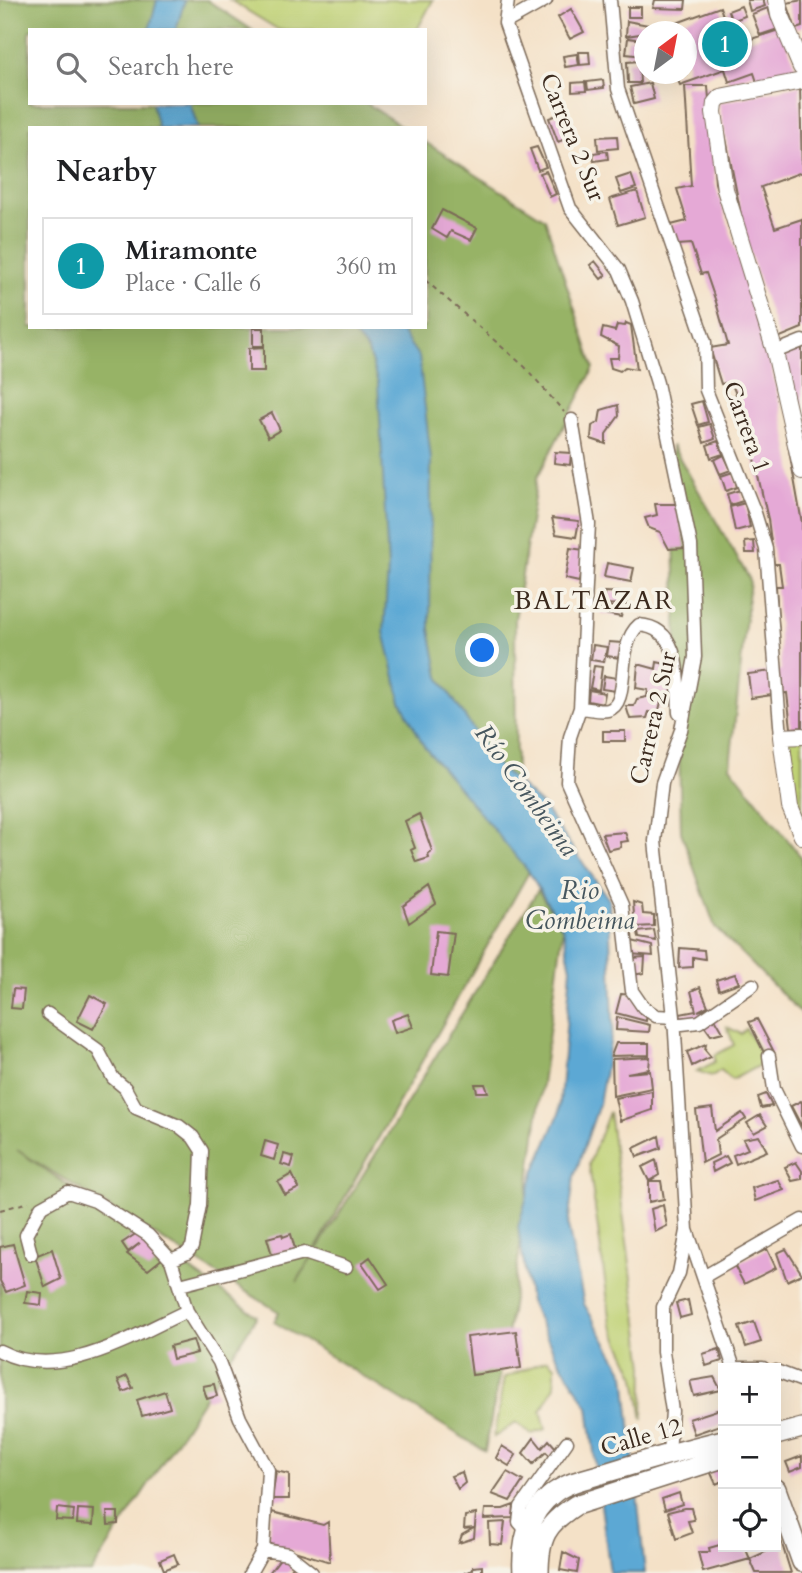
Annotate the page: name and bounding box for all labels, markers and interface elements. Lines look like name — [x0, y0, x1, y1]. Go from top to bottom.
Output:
pin: 1 — [702, 18, 748, 70]
north arrow — [634, 21, 697, 84]
search box — [28, 28, 427, 105]
icon: search — [52, 48, 90, 86]
text: Search here — [108, 49, 234, 84]
street label: Carrera 2 Sur — [532, 68, 613, 206]
text: Nearby — [56, 151, 157, 192]
text: Miramonte — [125, 233, 258, 268]
text: 1 — [75, 251, 87, 282]
text: 360 m — [336, 251, 397, 282]
text: Place · Calle 6 — [125, 268, 261, 299]
street label: Carrera 1 — [715, 377, 778, 477]
district label: BALTAZAR — [514, 583, 674, 618]
your location — [465, 633, 499, 667]
street label: Carrera 2 Sur — [622, 648, 685, 788]
water label: Río Combeima — [467, 717, 587, 864]
water label: Rio Combeima — [525, 873, 635, 938]
map controls — [718, 1363, 781, 1552]
button: + — [718, 1363, 781, 1426]
street label: Calle 12 — [597, 1410, 686, 1465]
button: − — [718, 1426, 781, 1489]
button: locate — [718, 1489, 781, 1552]

